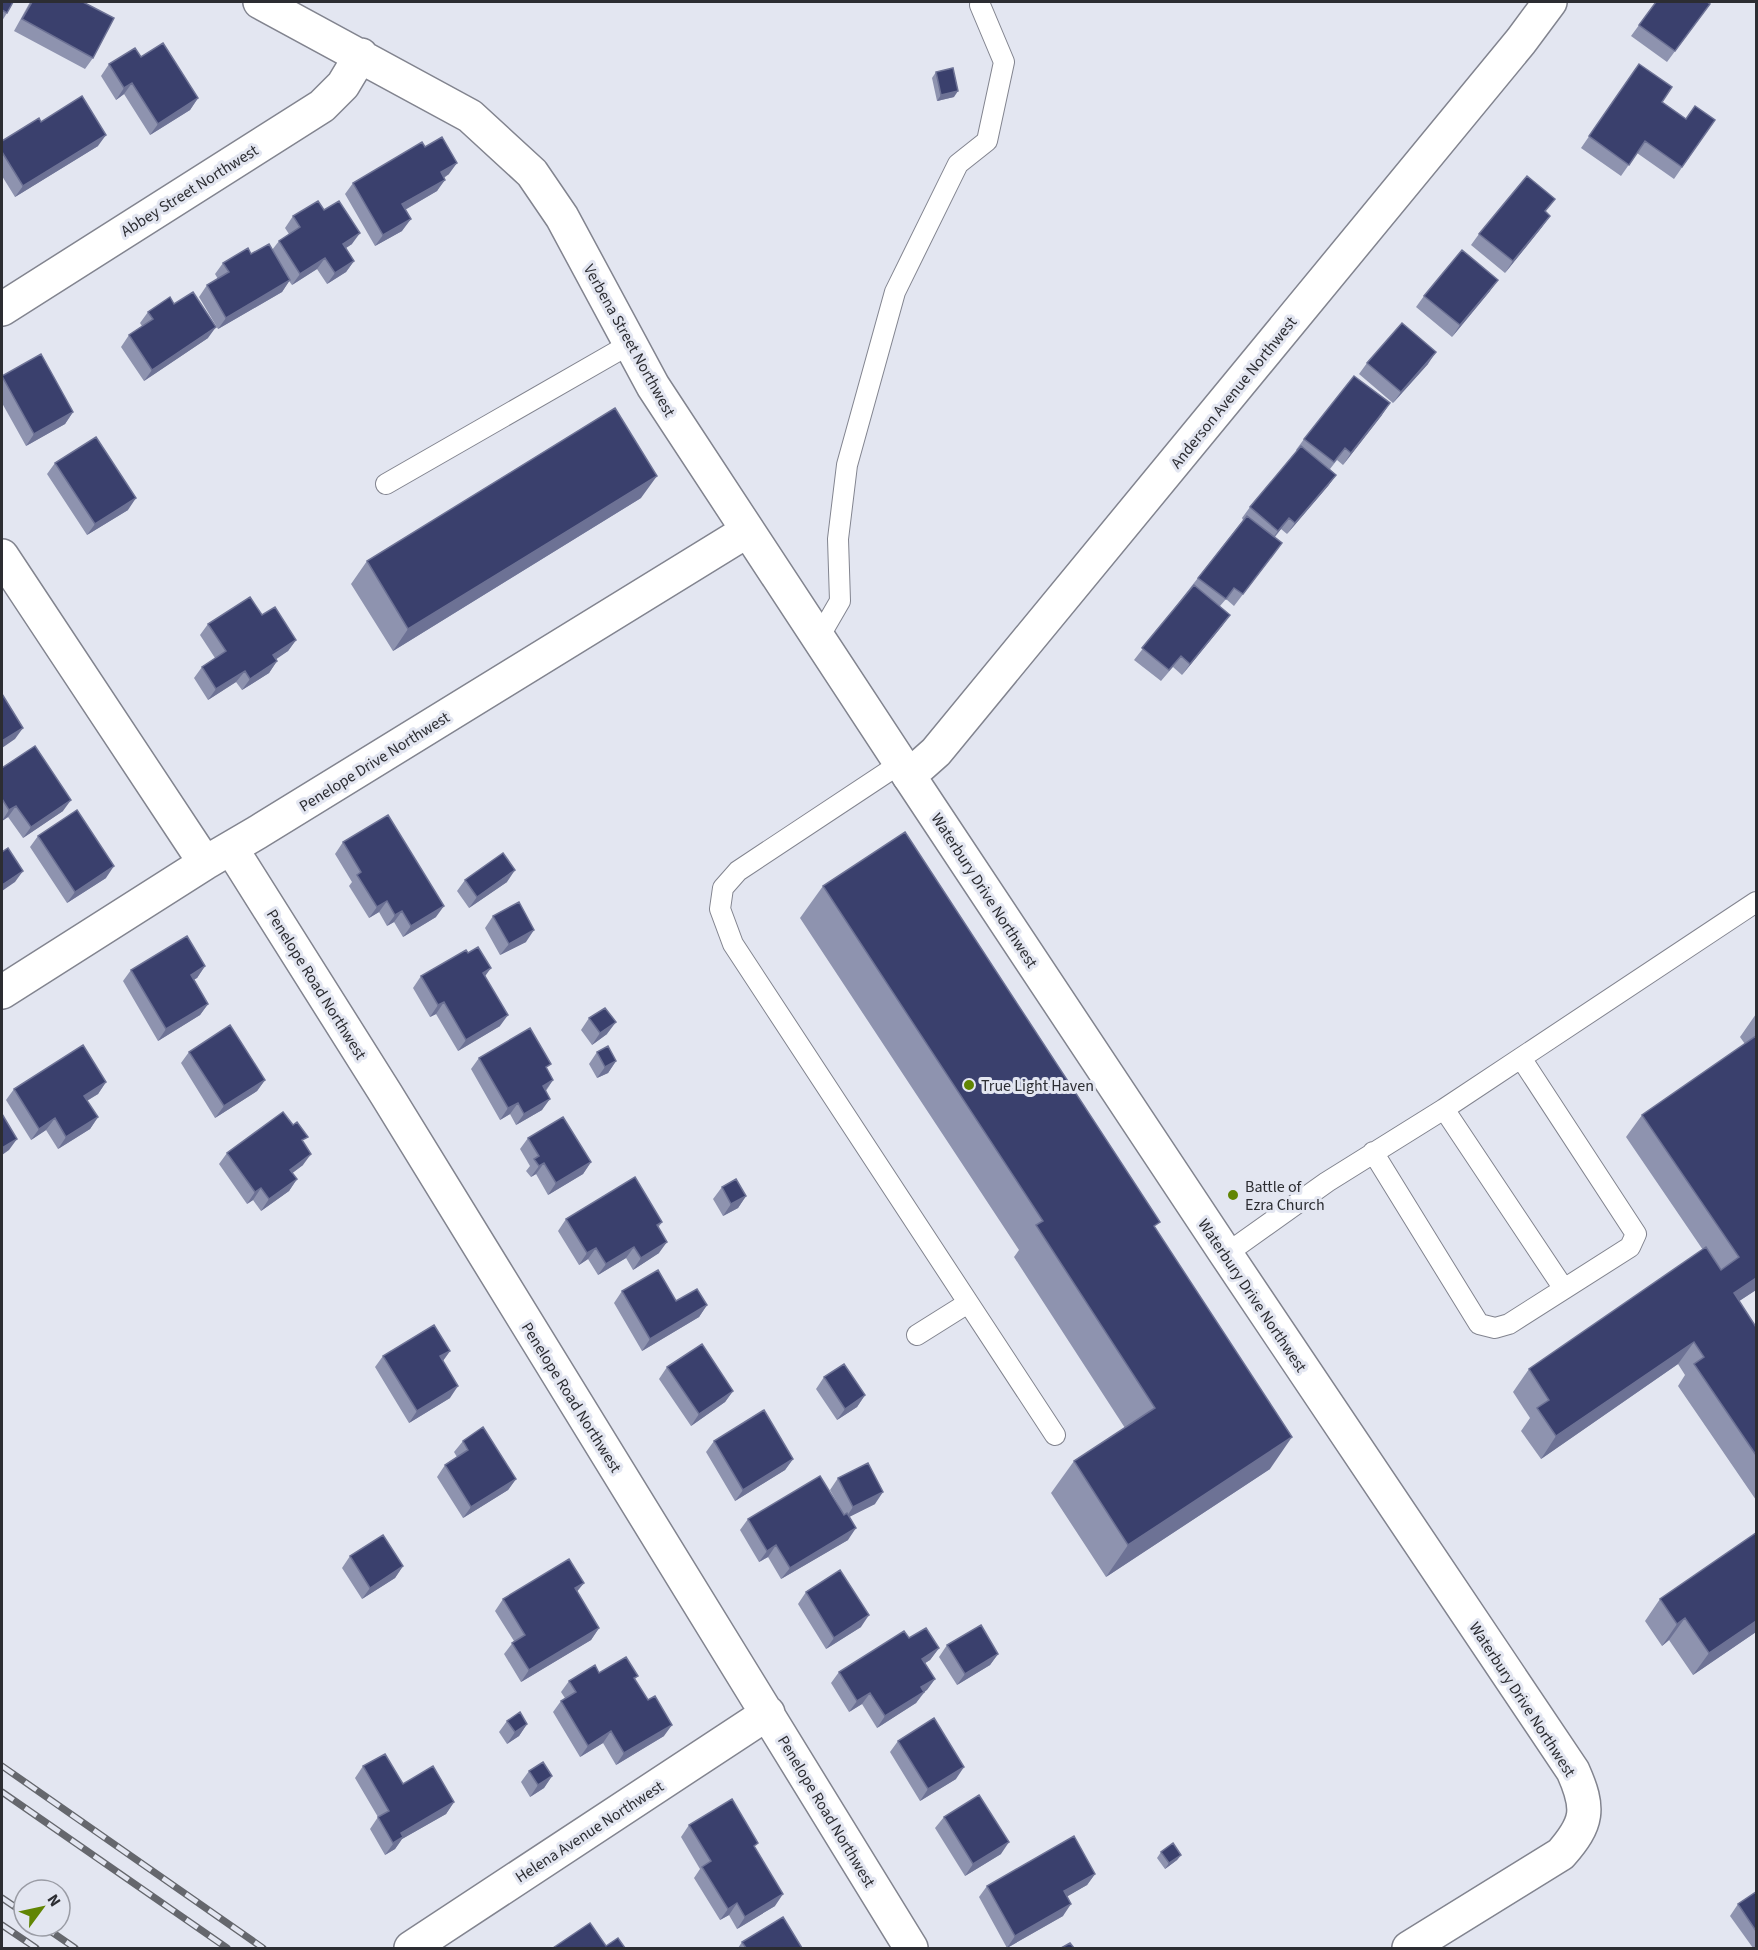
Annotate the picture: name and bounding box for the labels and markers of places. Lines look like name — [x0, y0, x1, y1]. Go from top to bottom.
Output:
place label: True Light Haven — [981, 1075, 1094, 1097]
marker: True Light Haven — [962, 1078, 976, 1092]
place label: Battle of Ezra Church — [1245, 1176, 1325, 1216]
marker: Battle of Ezra Church — [1226, 1188, 1240, 1202]

